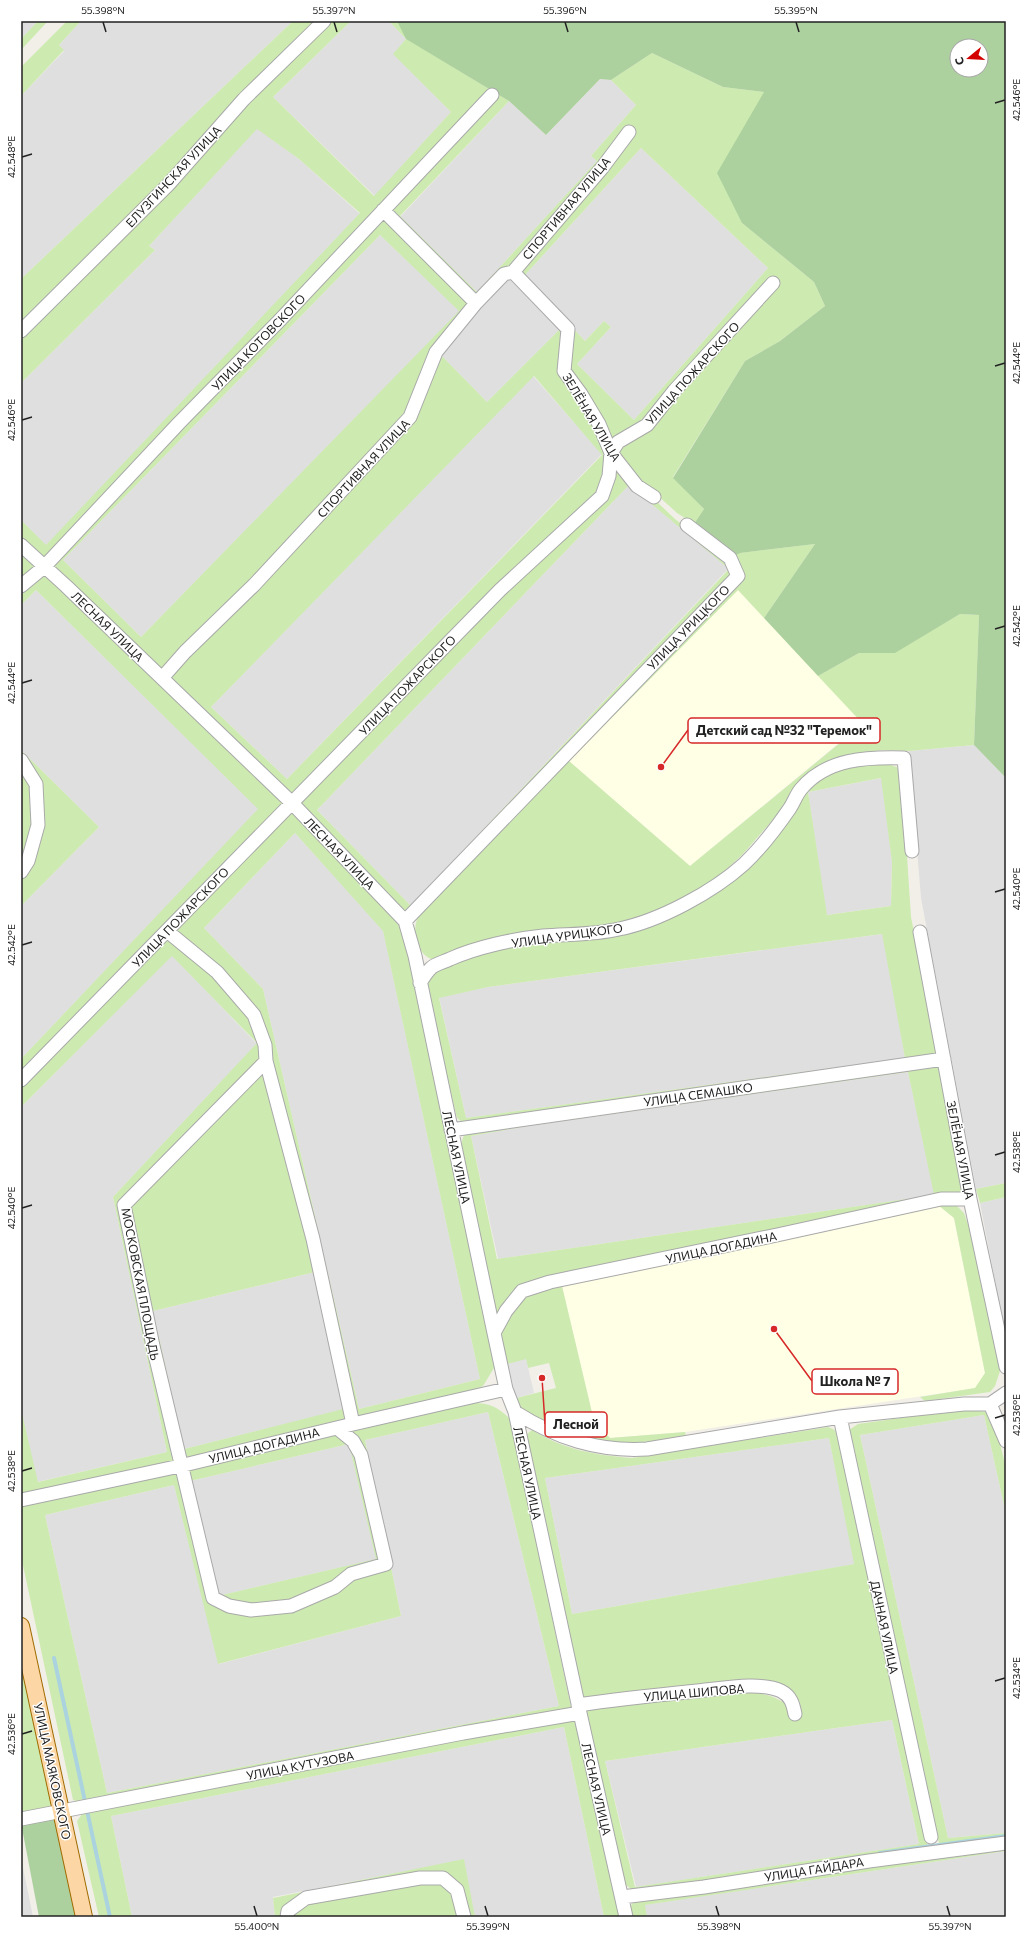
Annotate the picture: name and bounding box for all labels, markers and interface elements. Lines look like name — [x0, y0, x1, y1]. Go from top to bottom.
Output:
text: 55.398°N — [81, 4, 125, 16]
text: 55.397°N — [312, 4, 356, 16]
text: 55.396°N — [543, 4, 587, 16]
text: 55.395°N — [774, 4, 818, 16]
north arrow — [949, 38, 989, 78]
text: С — [952, 55, 966, 67]
text: 42.546°E — [1010, 79, 1022, 121]
street label: ЕЛУЗГИНСКАЯ УЛИЦА — [122, 122, 224, 230]
text: 42.548°E — [5, 136, 17, 178]
street label: СПОРТИВНАЯ УЛИЦА — [519, 154, 613, 262]
street label: УЛИЦА КОТОВСКОГО — [208, 291, 308, 393]
street label: УЛИЦА ПОЖАРСКОГО — [642, 319, 742, 427]
text: 42.544°E — [1010, 342, 1022, 384]
street label: ЗЕЛЁНАЯ УЛИЦА — [560, 370, 624, 464]
text: 42.546°E — [5, 399, 17, 441]
street label: СПОРТИВНАЯ УЛИЦА — [314, 416, 412, 520]
street label: УЛИЦА УРИЦКОГО — [644, 582, 732, 672]
street label: ЛЕСНАЯ УЛИЦА — [69, 588, 147, 664]
text: 42.542°E — [1010, 605, 1022, 647]
street label: УЛИЦА ПОЖАРСКОГО — [356, 632, 458, 738]
text: 42.544°E — [5, 662, 17, 704]
callout: Детский сад №32 "Теремок" — [688, 718, 880, 743]
text: Детский сад №32 "Теремок" — [696, 722, 872, 738]
street label: ЛЕСНАЯ УЛИЦА — [302, 814, 378, 892]
street label: УЛИЦА ПОЖАРСКОГО — [129, 864, 231, 970]
text: 42.540°E — [1010, 868, 1022, 910]
street label: УЛИЦА УРИЦКОГО — [510, 920, 624, 950]
text: 42.542°E — [5, 924, 17, 966]
street label: УЛИЦА СЕМАШКО — [643, 1079, 754, 1109]
street label: ЗЕЛЁНАЯ УЛИЦА — [945, 1099, 977, 1201]
street label: ЛЕСНАЯ УЛИЦА — [440, 1109, 474, 1205]
text: 42.538°E — [1010, 1131, 1022, 1173]
text: 42.540°E — [5, 1187, 17, 1229]
street label: МОСКОВСКАЯ ПЛОЩАДЬ — [119, 1206, 163, 1362]
street label: УЛИЦА ДОГАДИНА — [664, 1228, 778, 1266]
callout: Школа № 7 — [812, 1369, 898, 1394]
text: Школа № 7 — [820, 1373, 890, 1389]
text: 42.536°E — [1010, 1394, 1022, 1436]
callout: Лесной — [545, 1412, 607, 1437]
text: Лесной — [553, 1416, 599, 1432]
street label: УЛИЦА ДОГАДИНА — [207, 1424, 321, 1466]
street label: ЛЕСНАЯ УЛИЦА — [511, 1425, 545, 1521]
text: 42.538°E — [5, 1450, 17, 1492]
street label: ДАЧНАЯ УЛИЦА — [868, 1579, 902, 1675]
text: 42.534°E — [1010, 1657, 1022, 1699]
street label: УЛИЦА ШИПОВА — [643, 1681, 745, 1703]
street label: УЛИЦА МАЯКОВСКОГО — [32, 1701, 74, 1841]
text: 42.536°E — [5, 1713, 17, 1755]
street label: ЛЕСНАЯ УЛИЦА — [580, 1741, 614, 1837]
street label: УЛИЦА КУТУЗОВА — [245, 1748, 355, 1782]
street label: УЛИЦА ГАЙДАРА — [763, 1854, 865, 1884]
text: 55.400°N — [235, 1920, 279, 1932]
text: 55.399°N — [466, 1920, 510, 1932]
text: 55.398°N — [697, 1920, 741, 1932]
text: 55.397°N — [928, 1920, 972, 1932]

